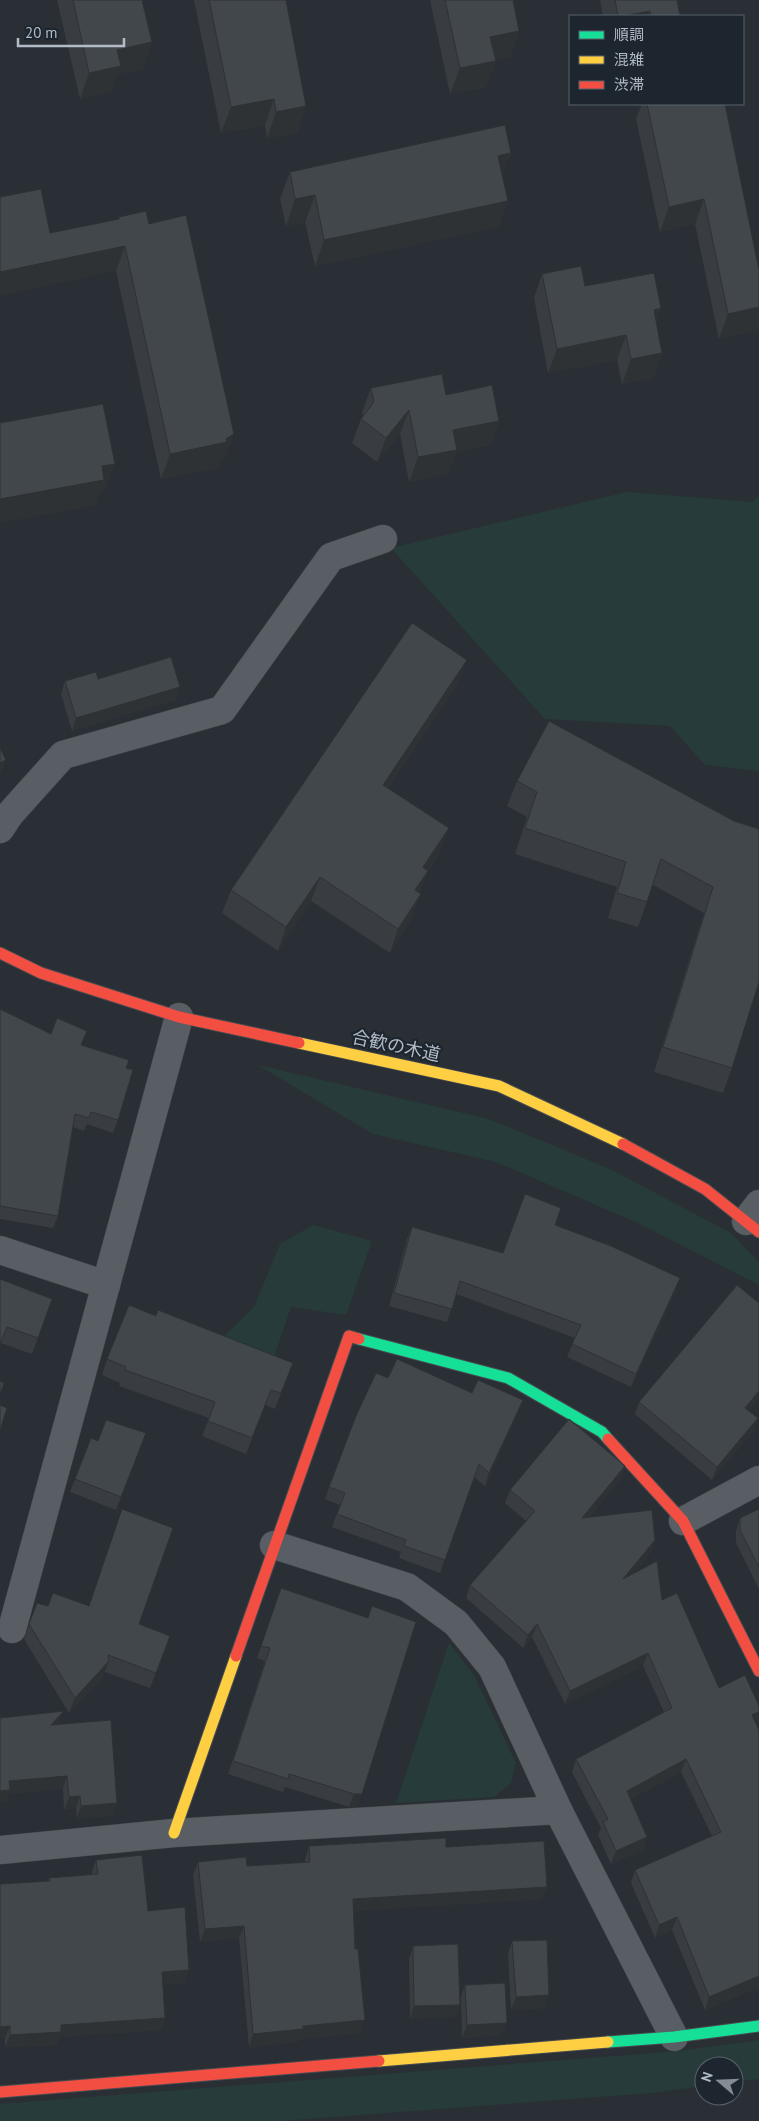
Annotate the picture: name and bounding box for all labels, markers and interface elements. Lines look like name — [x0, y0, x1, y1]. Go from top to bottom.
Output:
scale bar — [18, 15, 124, 47]
legend — [569, 15, 744, 105]
text: 20 m — [25, 23, 58, 42]
text: 順調 — [614, 25, 644, 44]
text: 混雑 — [614, 50, 644, 69]
text: 渋滞 — [614, 75, 644, 94]
street label: 合歓の木道 — [350, 1025, 443, 1066]
north arrow — [694, 2056, 744, 2106]
text: N — [697, 2069, 717, 2084]

